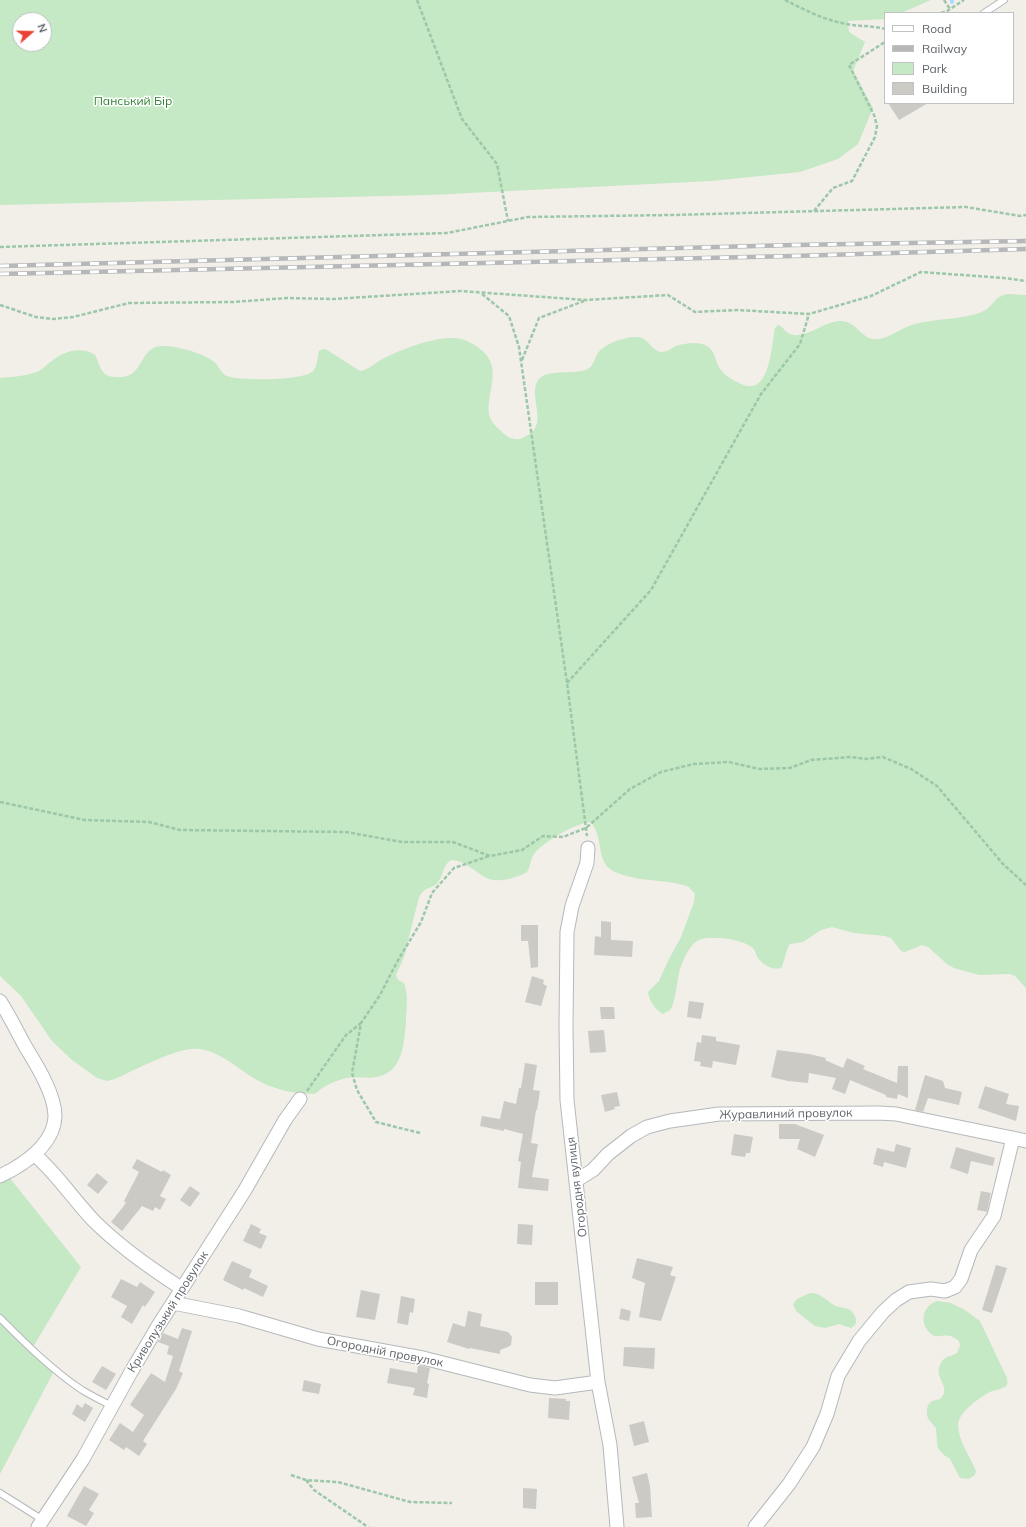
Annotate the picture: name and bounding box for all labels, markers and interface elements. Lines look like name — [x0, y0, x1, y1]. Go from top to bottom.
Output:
north arrow — [12, 12, 52, 52]
legend — [884, 12, 1014, 104]
text: Road — [922, 21, 951, 36]
text: N — [34, 22, 50, 35]
text: Railway — [922, 41, 967, 56]
text: Park — [922, 61, 947, 76]
text: Building — [922, 81, 967, 96]
park label: Панський Бір — [94, 94, 172, 108]
street label: Журавлиний провулок — [719, 1106, 853, 1122]
street label: Огородня вулиця — [564, 1136, 590, 1238]
street label: Криволузький провулок — [125, 1249, 211, 1375]
street label: Огородній провулок — [326, 1334, 444, 1370]

